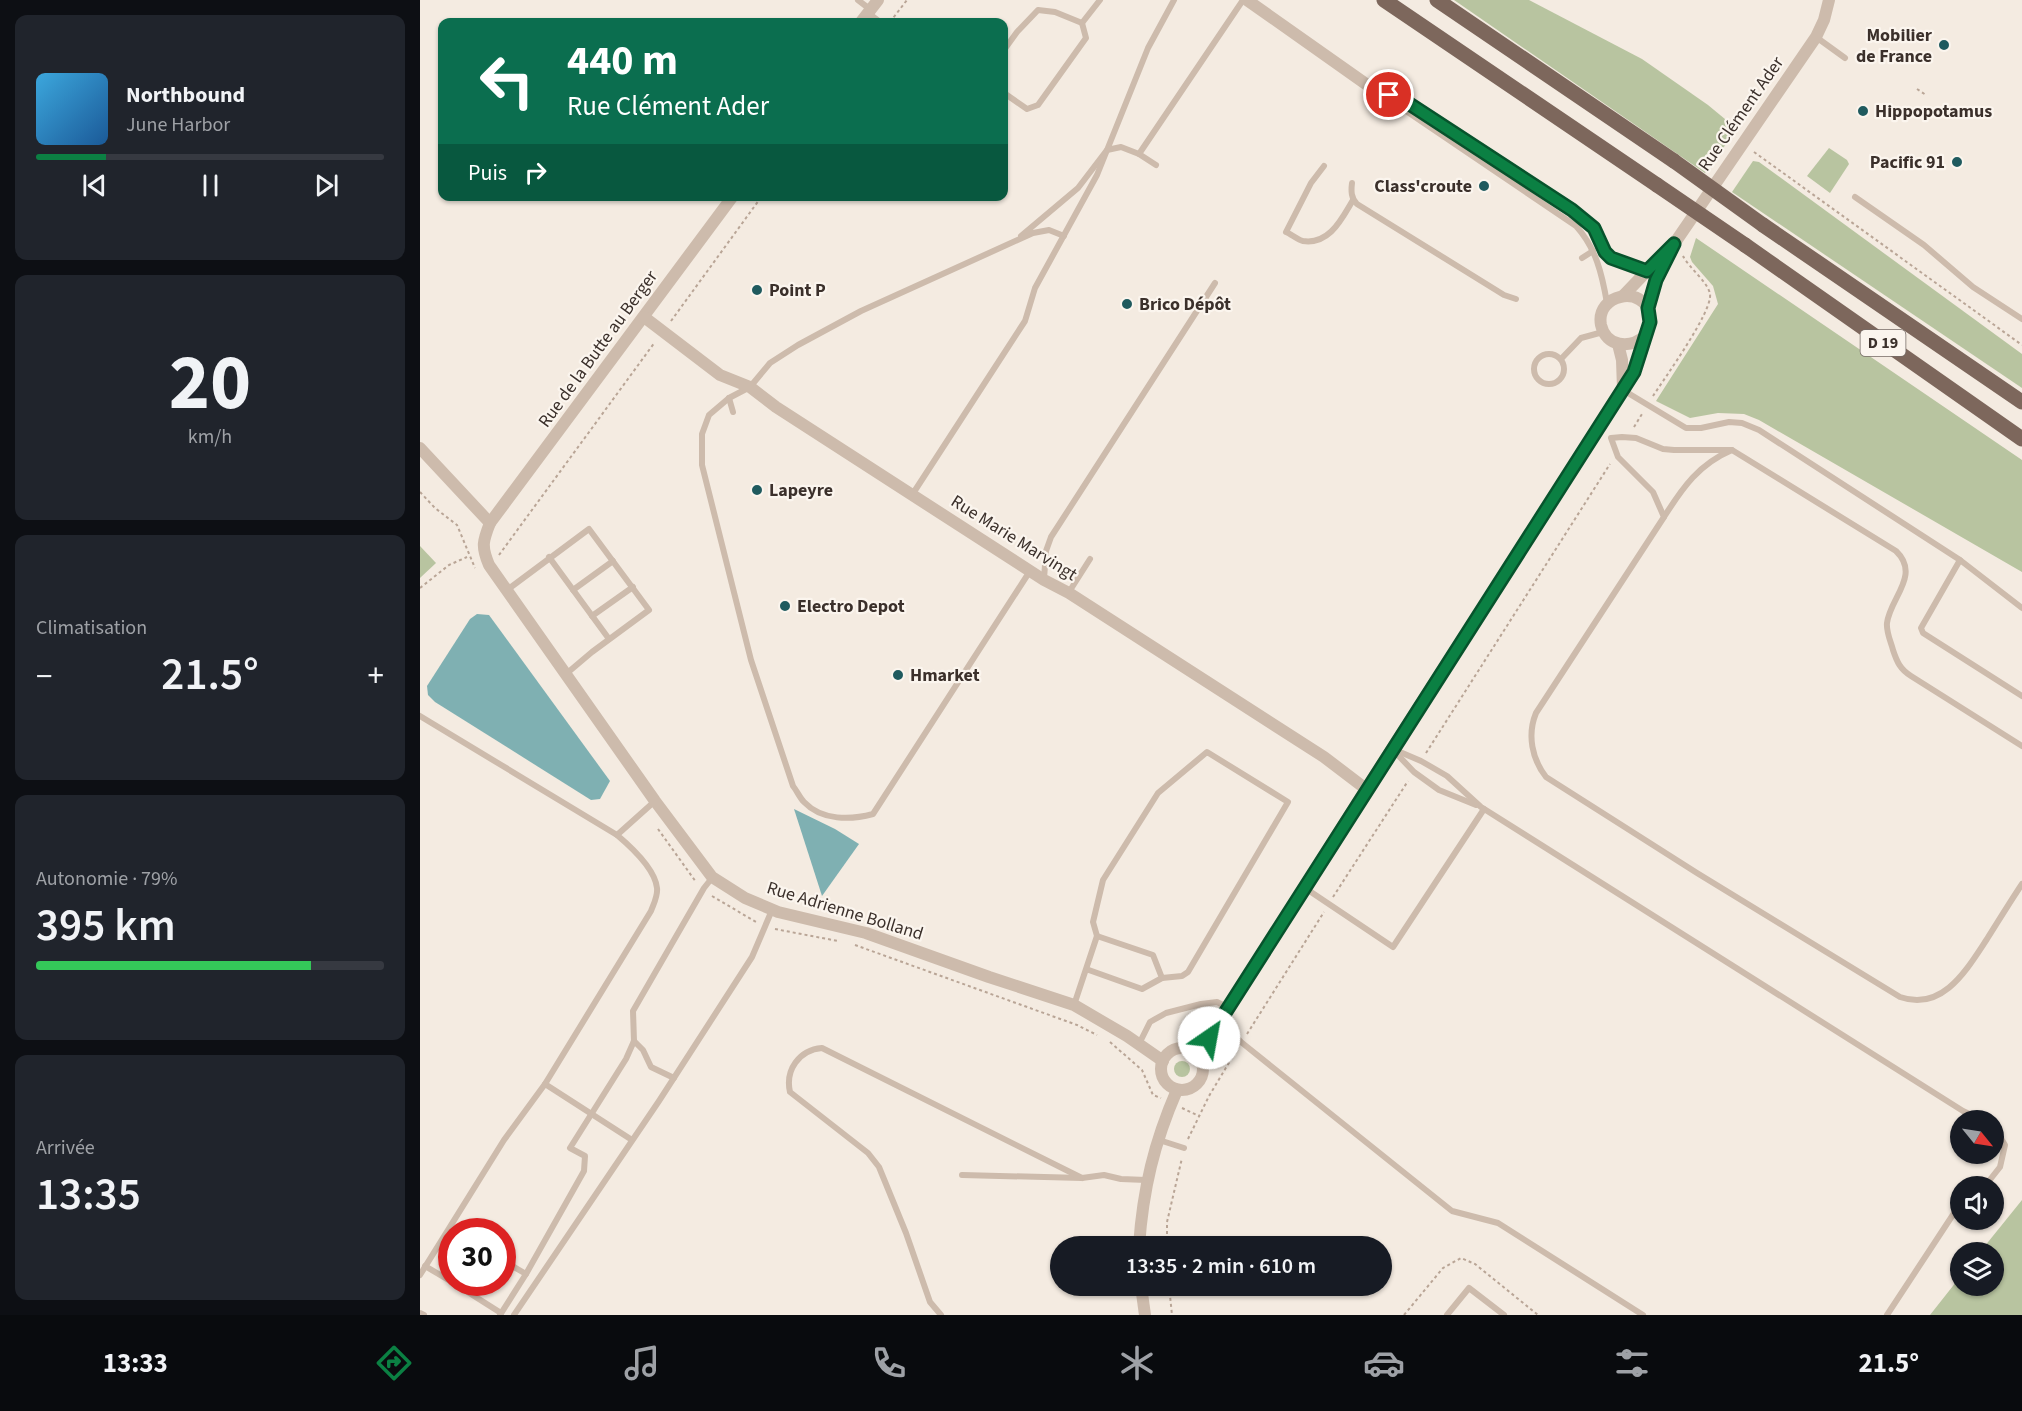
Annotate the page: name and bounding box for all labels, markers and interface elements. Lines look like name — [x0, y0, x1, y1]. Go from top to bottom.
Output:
place label: Mobilier de France — [1856, 23, 1933, 69]
text: 440 m — [567, 31, 678, 91]
marker: Mobilier de France — [1937, 38, 1951, 52]
icon: left — [468, 42, 546, 120]
street label: Rue Clément Ader — [1692, 51, 1790, 176]
pin — [1363, 69, 1414, 120]
icon: arrive — [1372, 78, 1405, 111]
text: Northbound — [126, 79, 245, 111]
text: Rue Clément Ader — [567, 87, 769, 126]
place label: Hippopotamus — [1875, 99, 1992, 124]
marker: Hippopotamus — [1856, 104, 1870, 118]
text: June Harbor — [126, 111, 230, 139]
place label: Pacific 91 — [1870, 150, 1945, 175]
marker: Pacific 91 — [1950, 155, 1964, 169]
icon: right — [519, 156, 552, 189]
text: Puis — [468, 157, 507, 189]
icon: previous — [78, 169, 111, 202]
icon: pause — [194, 169, 227, 202]
icon: next — [310, 169, 343, 202]
place label: Class'croute — [1374, 174, 1472, 199]
marker: Class'croute — [1477, 179, 1491, 193]
street label: Rue de la Butte au Berger — [532, 265, 664, 433]
place label: Point P — [769, 278, 826, 303]
marker: Point P — [750, 283, 764, 297]
place label: Brico Dépôt — [1139, 292, 1231, 317]
marker: Brico Dépôt — [1120, 297, 1134, 311]
text: 20 — [169, 328, 251, 439]
road number: D 19 — [1860, 330, 1906, 356]
text: km/h — [188, 423, 232, 451]
place label: Lapeyre — [769, 478, 833, 503]
marker: Lapeyre — [750, 483, 764, 497]
street label: Rue Marie Marvingt — [946, 489, 1082, 587]
place label: Electro Depot — [797, 594, 905, 619]
marker: Electro Depot — [778, 599, 792, 613]
text: Climatisation — [36, 614, 147, 642]
text: 21.5° — [161, 643, 259, 707]
text: − — [36, 653, 52, 700]
text: + — [368, 653, 384, 700]
place label: Hmarket — [910, 663, 980, 688]
marker: Hmarket — [891, 668, 905, 682]
text: Autonomie · 79% — [36, 865, 177, 893]
street label: Rue Adrienne Bolland — [764, 875, 926, 947]
text: 395 km — [36, 894, 176, 958]
position arrow — [1177, 1006, 1241, 1070]
north arrow — [1950, 1110, 2004, 1164]
map controls — [1950, 1110, 2004, 1296]
text: Arrivée — [36, 1134, 95, 1162]
text: 13:35 — [36, 1163, 141, 1227]
button: sound — [1950, 1176, 2004, 1230]
speed limit sign: 30 — [438, 1218, 516, 1296]
button: layers — [1950, 1242, 2004, 1296]
text: 13:35 · 2 min · 610 m — [1126, 1250, 1316, 1282]
icon: directions — [373, 1342, 415, 1384]
icon: music — [621, 1342, 663, 1384]
icon: phone — [868, 1342, 910, 1384]
icon: climate — [1116, 1342, 1158, 1384]
icon: car — [1363, 1342, 1405, 1384]
icon: filters — [1611, 1342, 1653, 1384]
text: 13:33 — [103, 1344, 168, 1383]
text: 21.5° — [1858, 1344, 1919, 1383]

